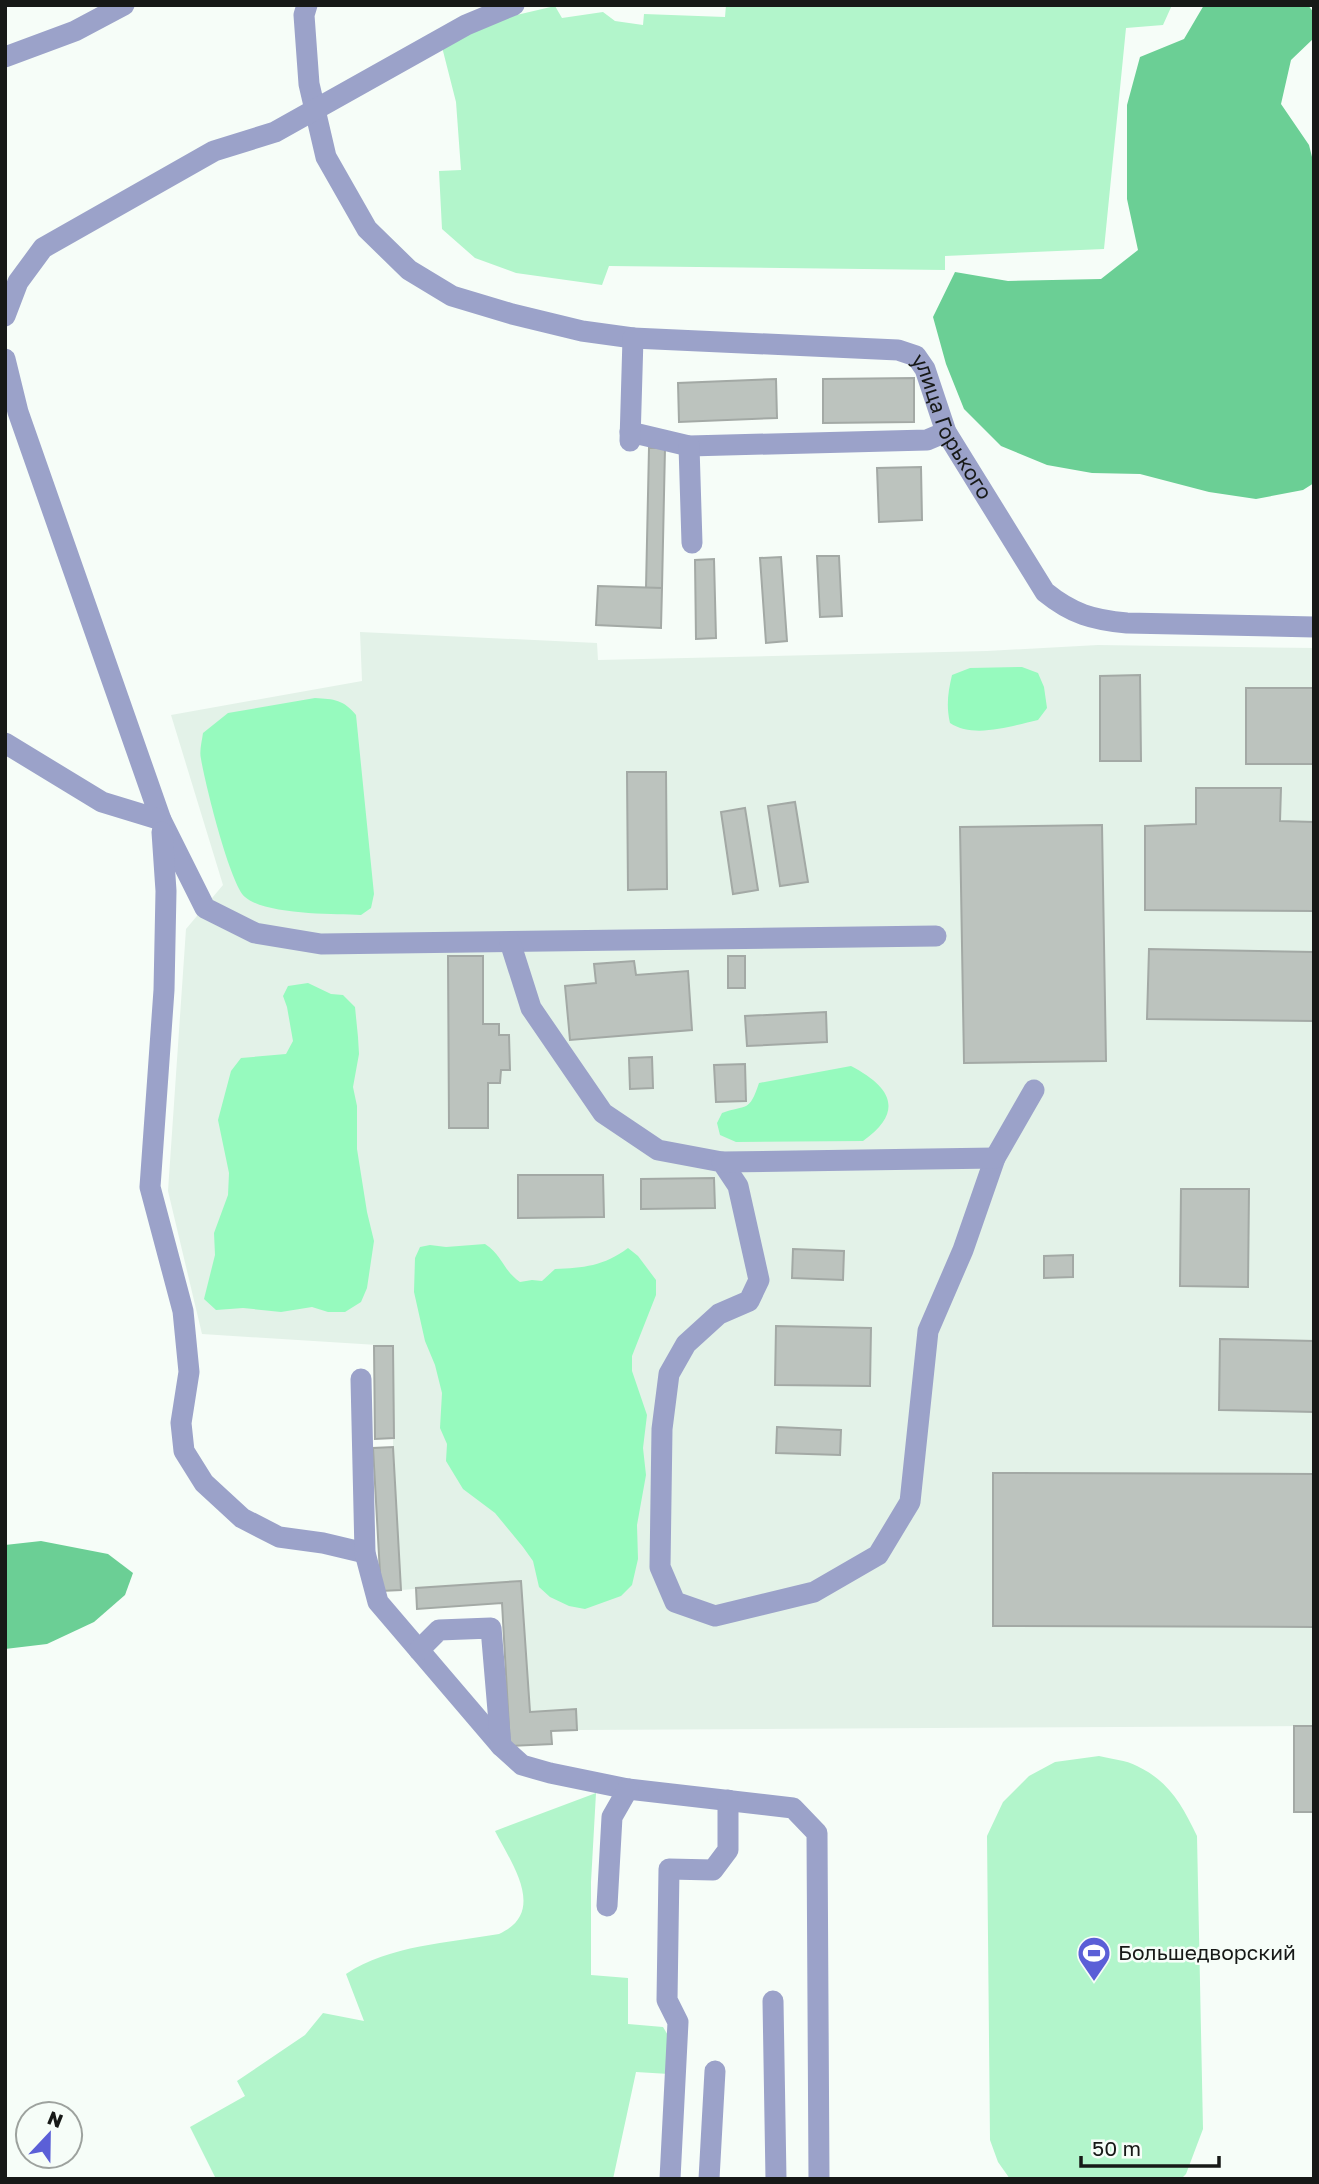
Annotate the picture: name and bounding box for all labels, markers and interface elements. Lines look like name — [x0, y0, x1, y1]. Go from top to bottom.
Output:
street label: улица Горького — [906, 348, 998, 504]
sports icon: Большедворский — [1075, 1934, 1113, 1983]
place label: Большедворский — [1118, 1939, 1296, 1965]
north arrow — [14, 2100, 84, 2170]
text: N — [45, 2105, 67, 2132]
scale bar — [1081, 2124, 1219, 2168]
text: 50 m — [1092, 2135, 1141, 2161]

